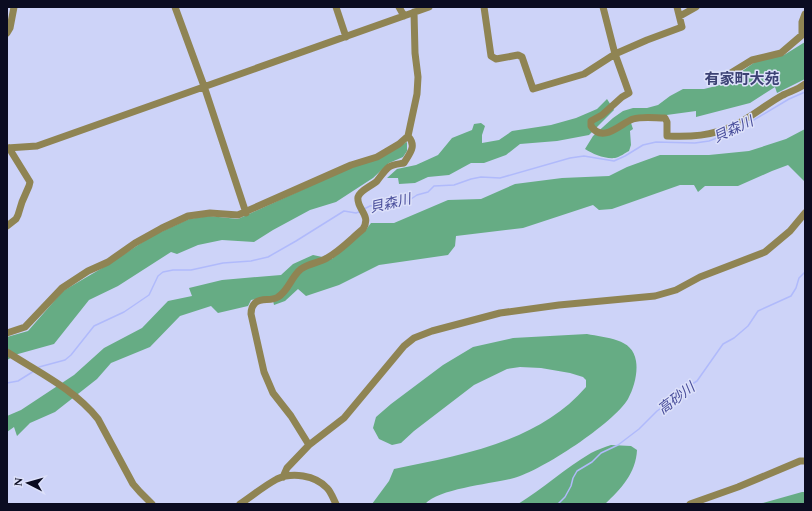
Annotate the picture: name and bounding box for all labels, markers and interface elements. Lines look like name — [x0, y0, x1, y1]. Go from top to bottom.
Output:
district label: 有家町大苑 — [704, 68, 780, 91]
water label: 貝森川 — [710, 110, 758, 148]
water label: 貝森川 — [367, 188, 415, 218]
water label: 高砂川 — [653, 376, 701, 419]
north arrow — [8, 463, 48, 503]
text: N — [10, 477, 27, 487]

